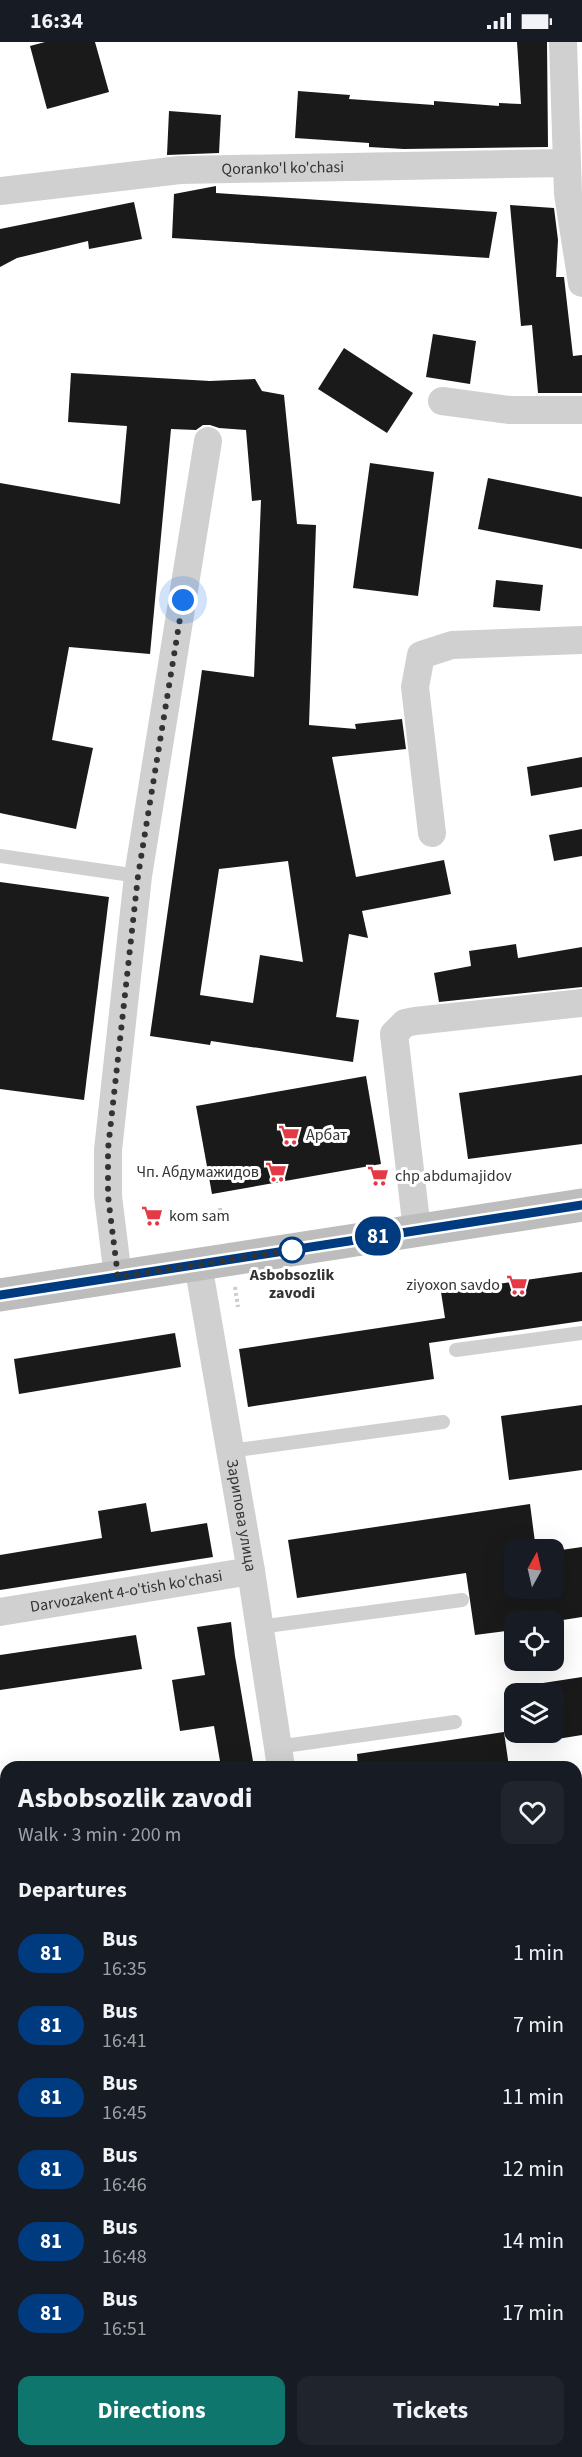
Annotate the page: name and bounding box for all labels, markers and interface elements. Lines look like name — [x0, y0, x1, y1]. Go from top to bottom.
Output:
text: 16:34 — [30, 5, 83, 37]
street label: Qoranko'l ko'chasi — [221, 156, 344, 180]
your location — [168, 585, 198, 615]
supermarket icon: Арбат — [277, 1123, 301, 1147]
place label: Арбат — [306, 1124, 347, 1146]
supermarket icon: Чп. Абдумажидов — [264, 1160, 288, 1184]
place label: Чп. Абдумажидов — [136, 1161, 259, 1183]
supermarket icon: chp abdumajidov — [366, 1164, 390, 1188]
place label: chp abdumajidov — [395, 1165, 512, 1187]
supermarket icon: kom sam — [140, 1204, 164, 1228]
place label: kom sam — [169, 1205, 230, 1227]
line badge: 81 — [351, 1216, 405, 1256]
text: 81 — [367, 1221, 389, 1251]
marker: Asbobsozlik zavodi — [279, 1237, 305, 1263]
place label: Asbobsozlik zavodi — [249, 1264, 334, 1304]
supermarket icon: ziyoxon savdo — [505, 1273, 529, 1297]
place label: ziyoxon savdo — [406, 1274, 500, 1296]
street label: Зарипова улица — [221, 1457, 262, 1573]
north arrow — [504, 1539, 564, 1599]
map controls — [504, 1539, 564, 1743]
street label: Darvozakent 4-o'tish ko'chasi — [28, 1565, 224, 1618]
button: locate — [504, 1611, 564, 1671]
button: layers — [504, 1683, 564, 1743]
text: Asbobsozlik zavodi — [18, 1778, 252, 1818]
button: heart — [501, 1781, 564, 1844]
text: Walk · 3 min · 200 m — [18, 1821, 181, 1849]
text: Departures — [18, 1874, 127, 1906]
text: Bus — [102, 1923, 138, 1955]
text: 1 min — [513, 1937, 564, 1969]
text: 81 — [40, 1938, 62, 1968]
text: 16:35 — [102, 1955, 147, 1983]
text: Bus — [102, 1995, 138, 2027]
text: 7 min — [513, 2009, 564, 2041]
text: 81 — [40, 2010, 62, 2040]
text: 16:41 — [102, 2027, 147, 2055]
text: Bus — [102, 2067, 138, 2099]
text: 11 min — [502, 2081, 564, 2113]
text: 81 — [40, 2082, 62, 2112]
text: 16:45 — [102, 2099, 147, 2127]
text: Bus — [102, 2139, 138, 2171]
text: 12 min — [502, 2153, 564, 2185]
text: 81 — [40, 2154, 62, 2184]
text: 16:46 — [102, 2171, 147, 2199]
text: Bus — [102, 2211, 138, 2243]
text: 14 min — [502, 2225, 564, 2257]
text: 81 — [40, 2226, 62, 2256]
text: 16:48 — [102, 2243, 147, 2271]
text: Bus — [102, 2283, 138, 2315]
text: 17 min — [502, 2297, 564, 2329]
text: 81 — [40, 2298, 62, 2328]
text: 16:51 — [102, 2315, 147, 2343]
button: Directions — [18, 2376, 285, 2445]
button: Tickets — [297, 2376, 564, 2445]

